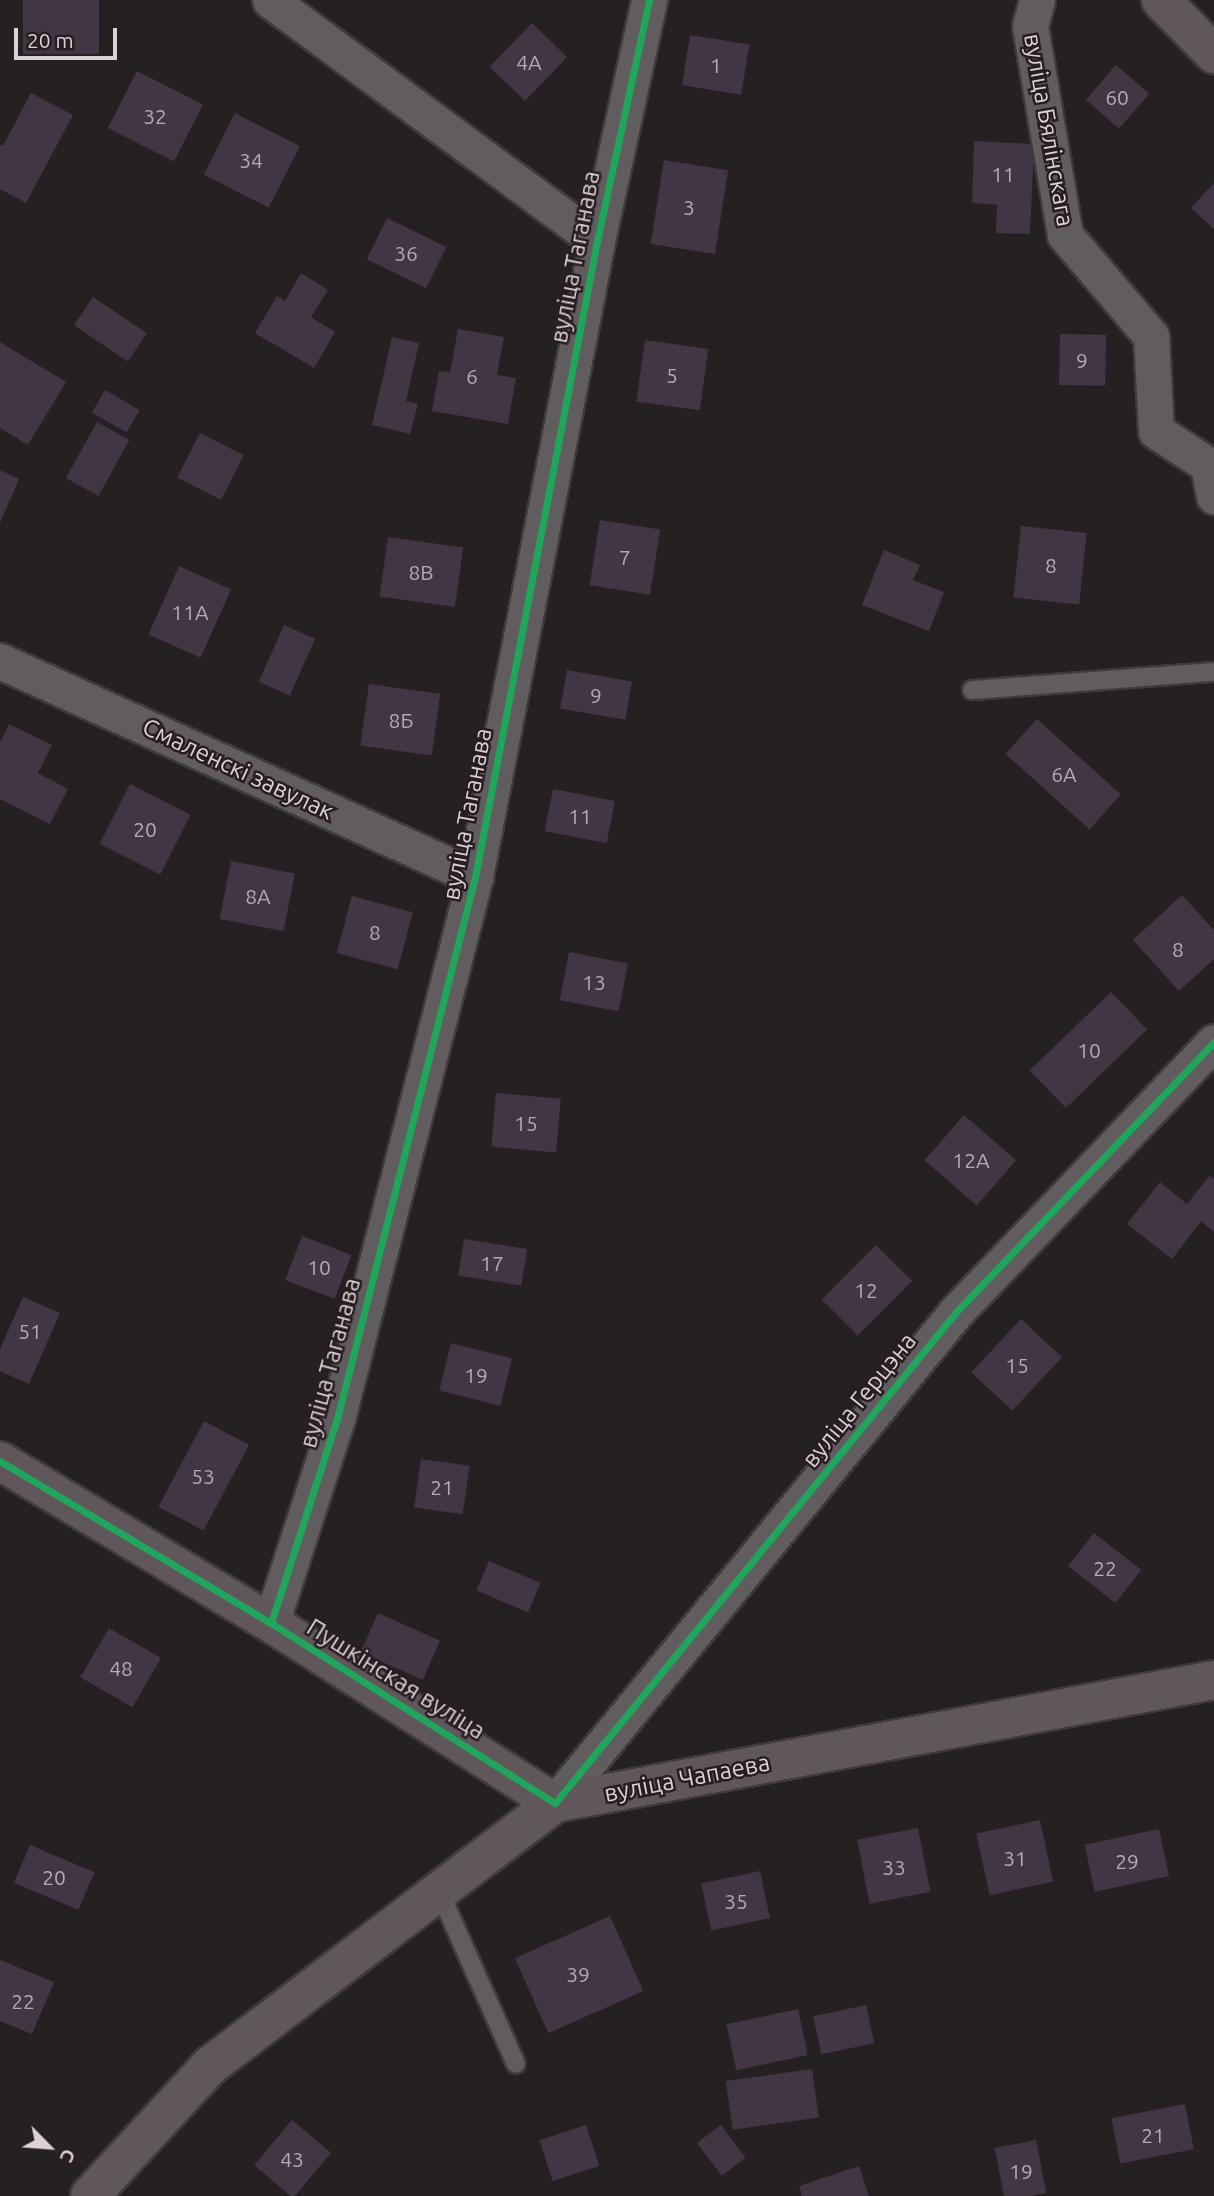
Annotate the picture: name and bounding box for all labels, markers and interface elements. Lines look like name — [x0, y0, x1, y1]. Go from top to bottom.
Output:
scale bar — [18, 14, 121, 58]
text: 20 m — [27, 28, 74, 52]
street label: вуліца Бялінскага — [1018, 31, 1080, 229]
house number: 4А — [516, 49, 542, 75]
house number: 1 — [710, 52, 722, 78]
house number: 60 — [1105, 84, 1129, 110]
house number: 32 — [143, 103, 167, 129]
house number: 34 — [239, 147, 263, 173]
house number: 11 — [991, 161, 1015, 187]
street label: вуліца Таганава — [544, 168, 606, 346]
house number: 3 — [683, 194, 695, 220]
house number: 36 — [394, 240, 418, 266]
house number: 9 — [1076, 347, 1088, 373]
house number: 5 — [666, 362, 678, 388]
house number: 6 — [466, 363, 478, 389]
house number: 7 — [619, 544, 631, 570]
house number: 8 — [1045, 552, 1057, 578]
house number: 8В — [408, 559, 434, 585]
house number: 11А — [171, 599, 209, 625]
house number: 9 — [590, 682, 602, 708]
house number: 8Б — [389, 707, 413, 733]
street label: Смаленскі завулак — [138, 712, 338, 826]
street label: вуліца Таганава — [436, 725, 498, 903]
house number: 6А — [1051, 761, 1077, 787]
house number: 11 — [568, 803, 592, 829]
house number: 20 — [133, 816, 157, 842]
house number: 8А — [245, 883, 271, 909]
house number: 8 — [369, 919, 381, 945]
house number: 8 — [1172, 936, 1184, 962]
house number: 13 — [582, 969, 606, 995]
house number: 10 — [1077, 1037, 1101, 1063]
house number: 15 — [514, 1110, 538, 1136]
house number: 12А — [952, 1147, 990, 1173]
house number: 17 — [480, 1250, 504, 1276]
house number: 10 — [307, 1254, 331, 1280]
street label: вуліца Таганава — [293, 1275, 367, 1451]
house number: 12 — [854, 1277, 878, 1303]
house number: 51 — [18, 1318, 42, 1344]
street label: вуліца Герцэна — [796, 1327, 922, 1473]
house number: 15 — [1005, 1352, 1029, 1378]
house number: 19 — [464, 1362, 488, 1388]
house number: 53 — [191, 1463, 215, 1489]
house number: 21 — [430, 1474, 454, 1500]
house number: 22 — [1093, 1555, 1117, 1581]
street label: Пушкінская вуліца — [302, 1613, 490, 1745]
house number: 48 — [109, 1655, 133, 1681]
street label: вуліца Чапаева — [602, 1748, 772, 1808]
house number: 31 — [1003, 1845, 1027, 1871]
house number: 29 — [1115, 1848, 1139, 1874]
house number: 33 — [882, 1854, 906, 1880]
house number: 20 — [42, 1864, 66, 1890]
house number: 35 — [724, 1888, 748, 1914]
house number: 39 — [566, 1961, 590, 1987]
house number: 22 — [11, 1988, 35, 2014]
north arrow — [14, 2112, 84, 2182]
house number: 21 — [1141, 2122, 1165, 2148]
text: С — [55, 2146, 81, 2166]
house number: 43 — [280, 2146, 304, 2172]
house number: 19 — [1009, 2158, 1033, 2184]

